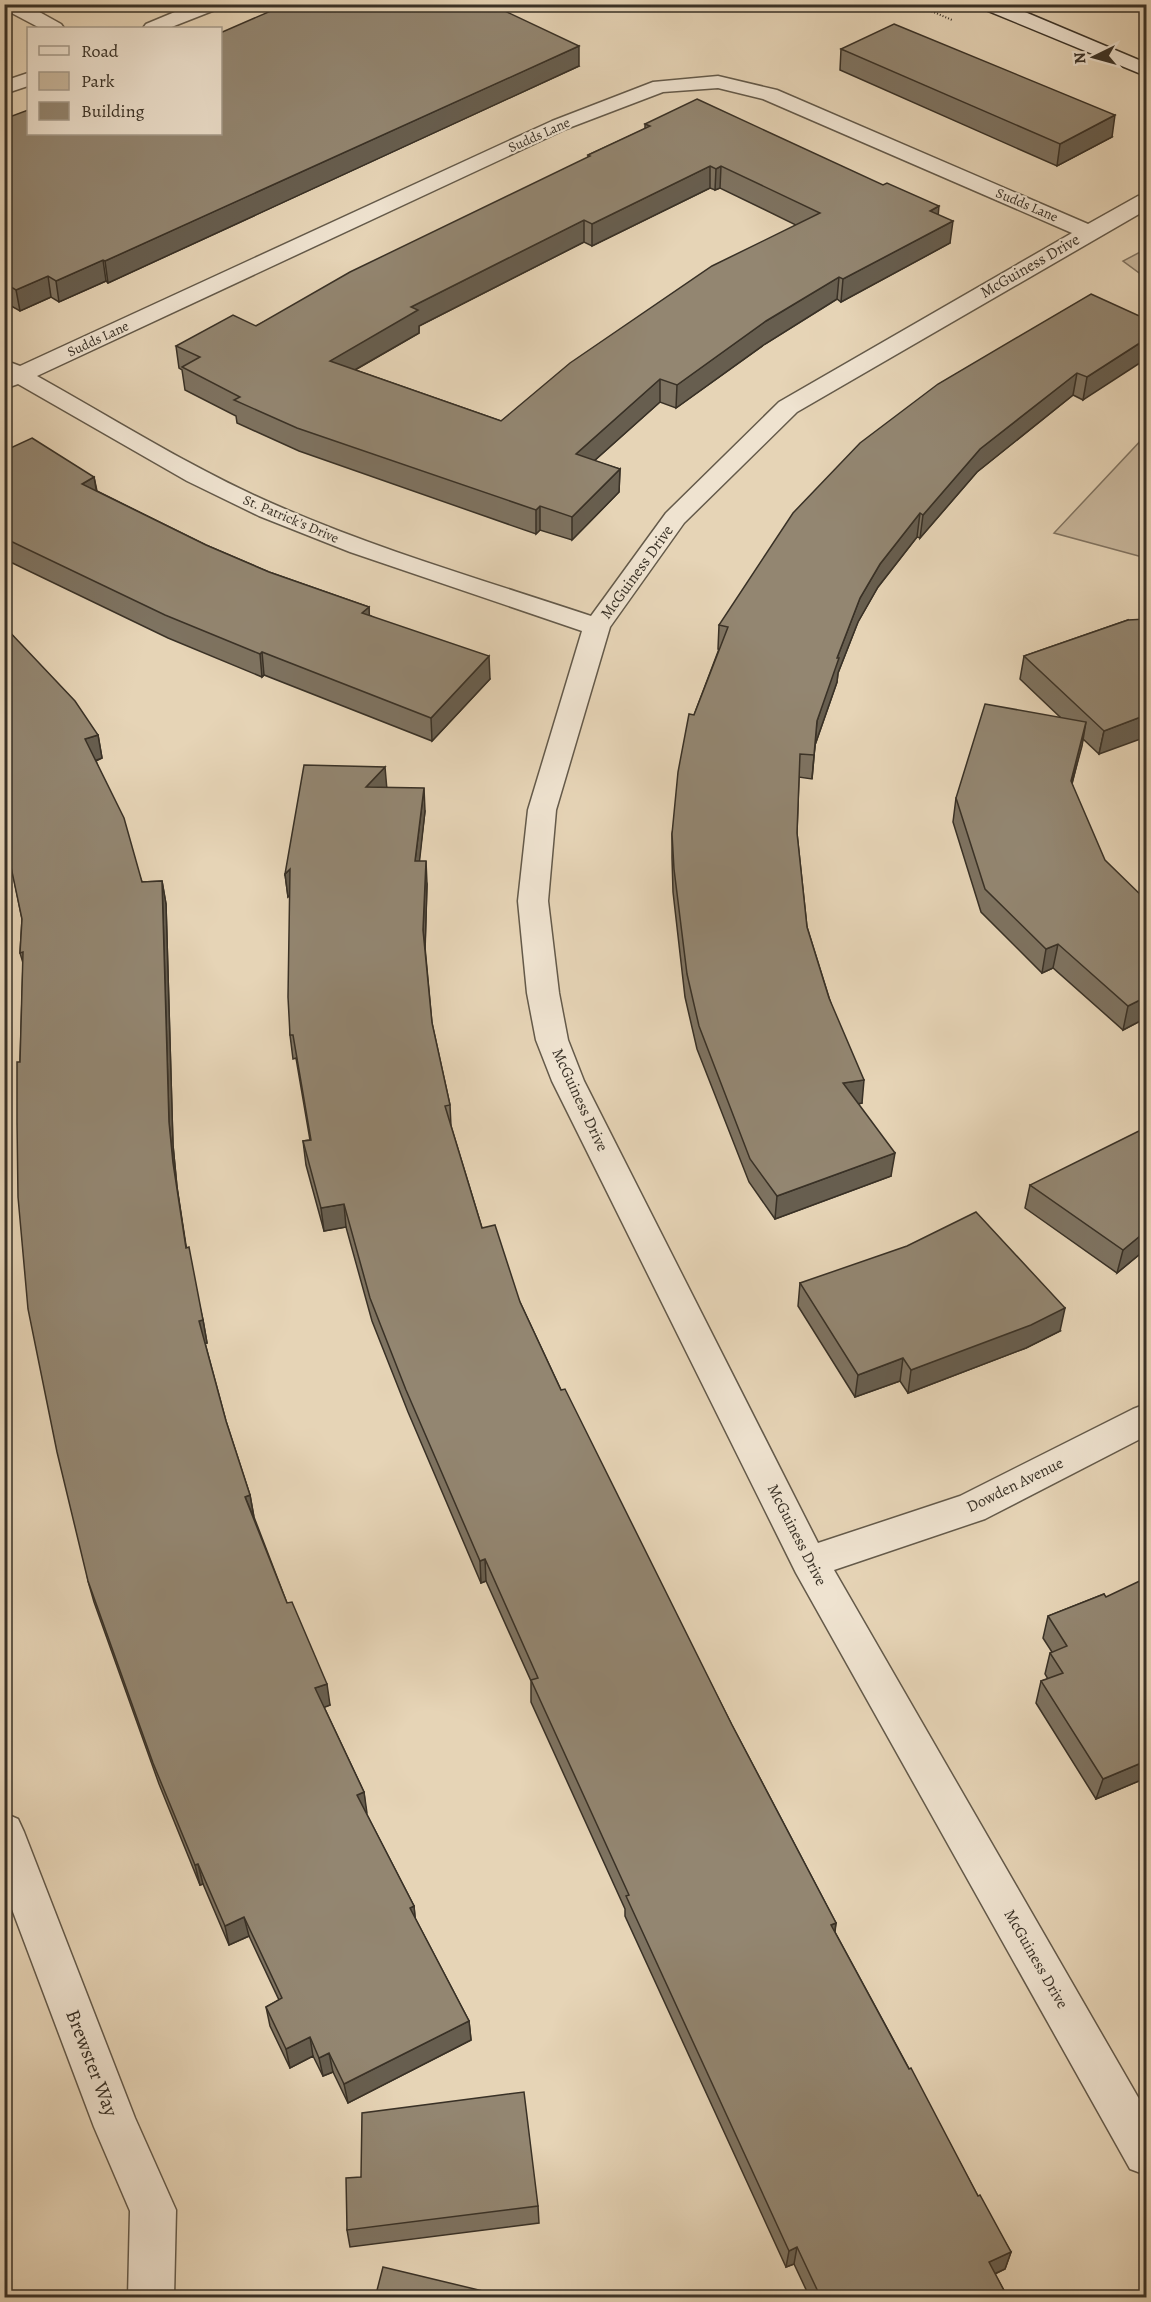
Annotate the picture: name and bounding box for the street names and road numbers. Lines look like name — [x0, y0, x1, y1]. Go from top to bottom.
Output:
street label: Sudds Lane — [505, 113, 573, 157]
street label: Sudds Lane — [993, 183, 1061, 227]
street label: McGuiness Drive — [976, 229, 1084, 303]
street label: Sudds Lane — [64, 316, 132, 362]
street label: St. Patrick's Drive — [240, 490, 342, 548]
street label: McGuiness Drive — [595, 520, 679, 624]
street label: McGuiness Drive — [546, 1045, 614, 1155]
street label: Dowden Avenue — [963, 1452, 1067, 1518]
street label: McGuiness Drive — [762, 1480, 832, 1590]
street label: McGuiness Drive — [999, 1905, 1073, 2013]
street label: Brewster Way — [59, 2006, 125, 2121]

